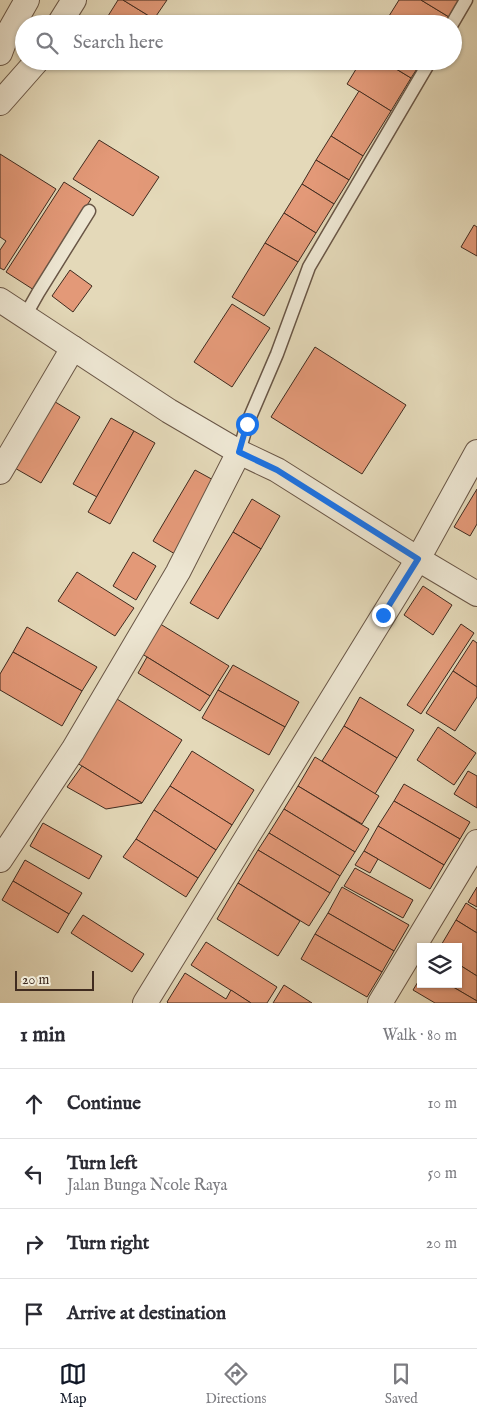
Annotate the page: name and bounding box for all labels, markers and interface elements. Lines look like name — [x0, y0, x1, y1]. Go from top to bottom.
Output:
search box — [15, 15, 462, 70]
icon: search — [33, 29, 61, 57]
text: Search here — [73, 31, 164, 55]
route start — [236, 413, 259, 436]
route end — [372, 604, 395, 627]
map controls — [417, 943, 462, 988]
button: layers — [417, 943, 462, 988]
scale bar — [15, 968, 94, 991]
text: 20 m — [22, 971, 49, 989]
text: 1 min — [20, 1022, 65, 1049]
text: Walk · 80 m — [382, 1026, 457, 1046]
icon: ahead — [20, 1090, 48, 1118]
text: Continue — [67, 1092, 141, 1116]
text: 10 m — [427, 1094, 457, 1114]
text: Turn left — [67, 1152, 138, 1176]
icon: left — [20, 1160, 48, 1188]
text: 50 m — [428, 1164, 457, 1184]
text: Jalan Bunga Ncole Raya — [67, 1176, 227, 1196]
icon: right — [20, 1230, 48, 1258]
text: Turn right — [67, 1232, 149, 1256]
text: 20 m — [426, 1234, 457, 1254]
icon: arrive — [20, 1300, 48, 1328]
text: Arrive at destination — [67, 1302, 226, 1326]
tab: Map — [59, 1360, 87, 1408]
tab: Directions — [205, 1360, 266, 1408]
tab: Saved — [385, 1360, 418, 1408]

